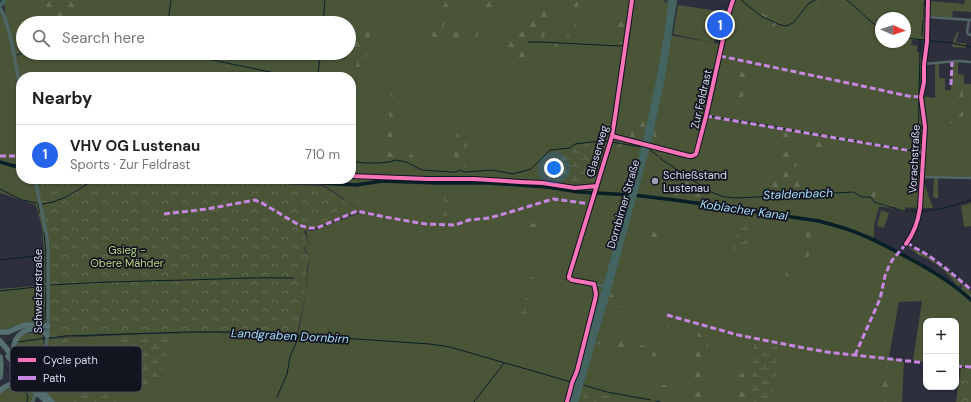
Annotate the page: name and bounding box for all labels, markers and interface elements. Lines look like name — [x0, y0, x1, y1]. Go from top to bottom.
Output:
pin: 1 — [707, 10, 733, 40]
north arrow — [875, 12, 911, 48]
search box — [16, 16, 356, 60]
icon: search — [30, 27, 52, 49]
text: Search here — [62, 28, 145, 48]
street label: Zur Feldrast — [687, 68, 715, 130]
text: Nearby — [32, 87, 92, 109]
street label: Glaserweg — [583, 124, 611, 178]
street label: Vorachstraße — [905, 124, 923, 194]
text: VHV OG Lustenau — [70, 136, 200, 156]
text: 1 — [43, 146, 47, 163]
text: 710 m — [305, 146, 340, 163]
text: Sports · Zur Feldrast — [70, 156, 190, 173]
your location — [544, 158, 564, 178]
street label: Dornbirner Straße — [604, 158, 642, 250]
place label: Schießstand Lustenau — [663, 168, 727, 195]
marker: Schießstand Lustenau — [650, 176, 660, 186]
water label: Staldenbach — [763, 185, 833, 203]
water label: Koblacher Kanal — [699, 196, 789, 224]
park label: Gsieg - Obere Mähder — [90, 243, 164, 270]
street label: Schweizerstraße — [31, 249, 45, 333]
map controls — [923, 318, 959, 390]
button: + — [923, 318, 959, 354]
water label: Landgraben Dornbirn — [231, 325, 349, 347]
legend — [10, 346, 142, 392]
text: Cycle path — [43, 353, 98, 367]
button: − — [923, 354, 959, 390]
text: Path — [43, 371, 66, 385]

